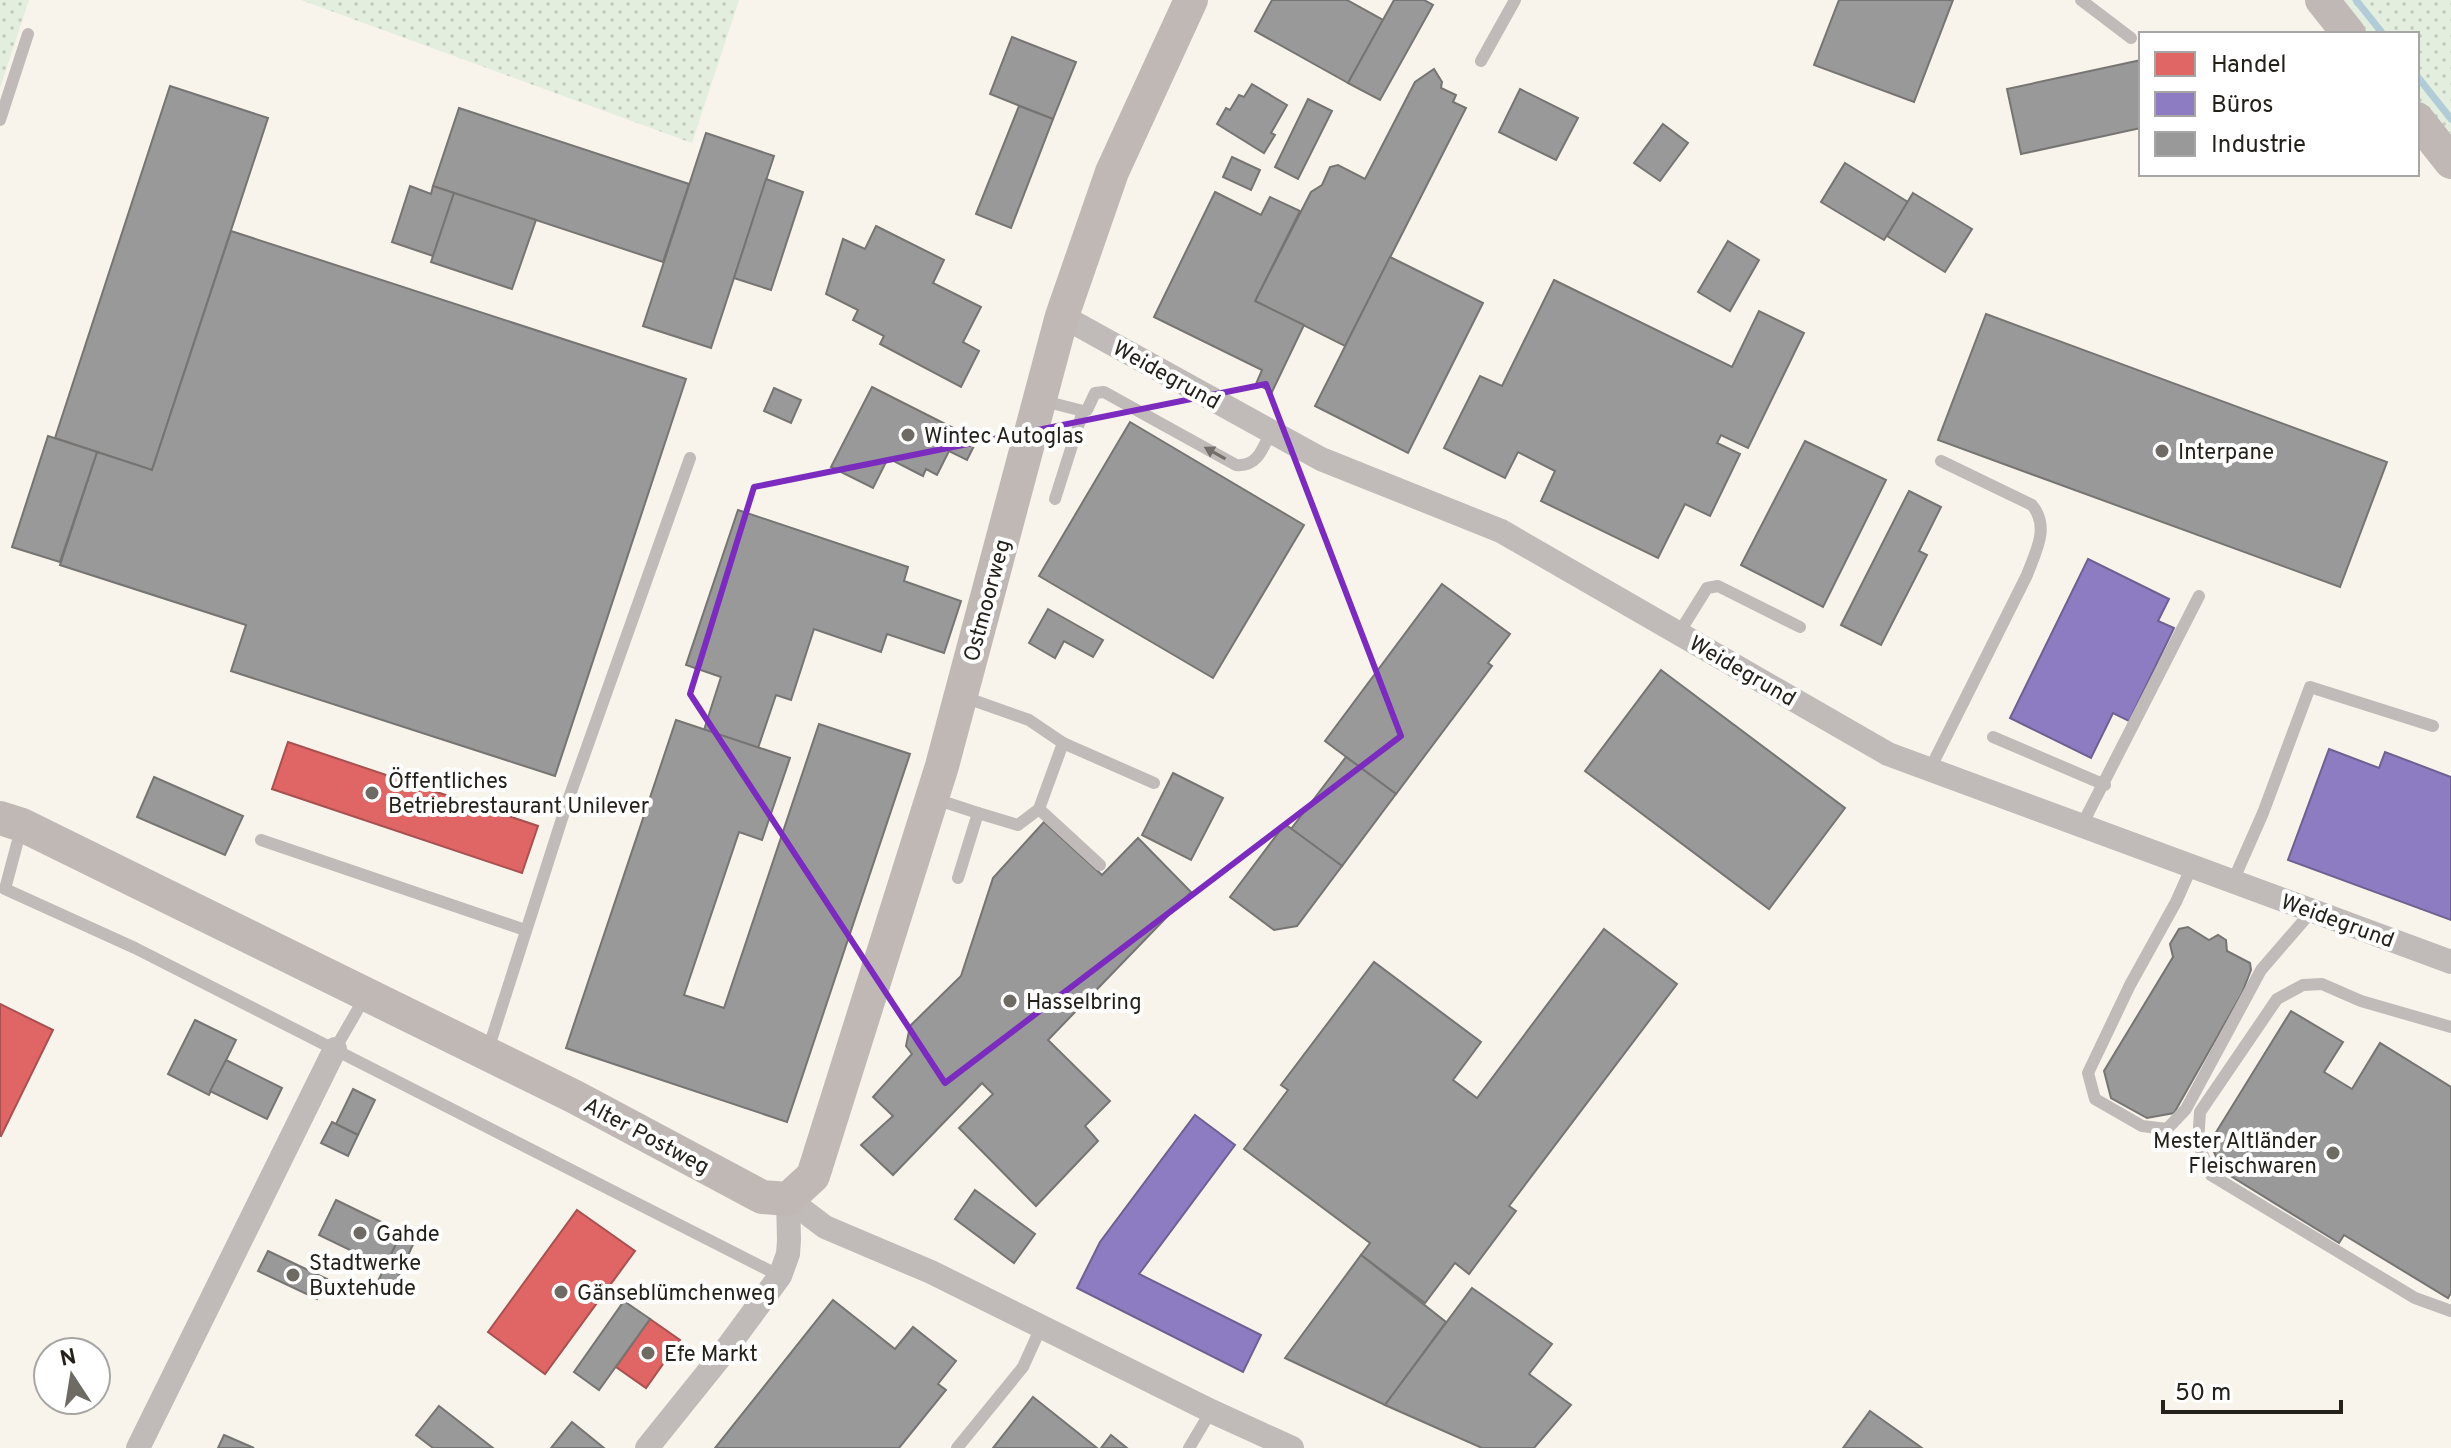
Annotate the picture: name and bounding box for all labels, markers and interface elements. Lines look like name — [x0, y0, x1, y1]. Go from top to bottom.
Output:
legend — [2139, 32, 2419, 176]
text: Handel — [2211, 51, 2287, 81]
text: Büros — [2211, 91, 2273, 121]
text: Industrie — [2211, 131, 2306, 161]
street label: Weidegrund — [1107, 336, 1224, 417]
place label: Wintec Autoglas — [924, 424, 1084, 451]
marker: Wintec Autoglas — [899, 426, 917, 444]
place label: Interpane — [2178, 440, 2274, 467]
marker: Interpane — [2153, 442, 2171, 460]
one-way arrow — [1204, 446, 1226, 460]
street label: Ostmoorweg — [959, 537, 1018, 665]
street label: Weidegrund — [1684, 631, 1800, 713]
place label: Öffentliches Betriebrestaurant Unilever — [388, 767, 650, 821]
marker: Öffentliches Betriebrestaurant Unilever — [363, 784, 381, 802]
street label: Weidegrund — [2277, 889, 2397, 955]
place label: Hasselbring — [1026, 990, 1142, 1017]
marker: Hasselbring — [1001, 992, 1019, 1010]
street label: Alter Postweg — [578, 1093, 713, 1182]
place label: Mester Altländer Fleischwaren — [2153, 1129, 2317, 1181]
marker: Mester Altländer Fleischwaren — [2324, 1144, 2342, 1162]
place label: Gahde — [376, 1222, 440, 1249]
marker: Gahde — [351, 1224, 369, 1242]
place label: Stadtwerke Buxtehude — [309, 1251, 421, 1303]
marker: Stadtwerke Buxtehude — [284, 1266, 302, 1284]
place label: Gänseblümchenweg — [577, 1281, 776, 1308]
marker: Gänseblümchenweg — [552, 1283, 570, 1301]
north arrow — [32, 1336, 112, 1416]
place label: Efe Markt — [664, 1342, 758, 1369]
text: N — [58, 1344, 79, 1374]
marker: Efe Markt — [639, 1344, 657, 1362]
scale bar — [2163, 1364, 2341, 1414]
text: 50 m — [2175, 1379, 2231, 1409]

